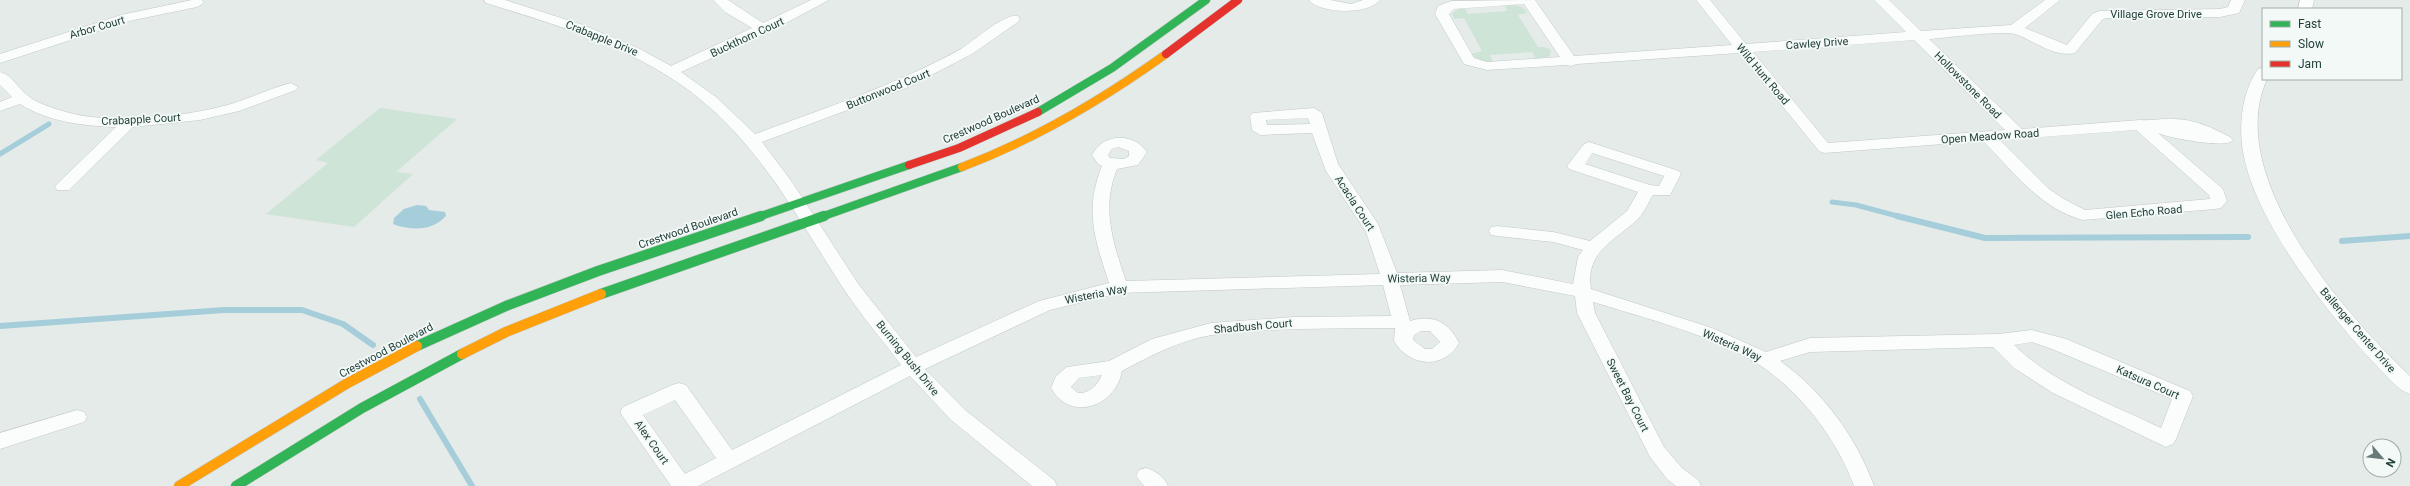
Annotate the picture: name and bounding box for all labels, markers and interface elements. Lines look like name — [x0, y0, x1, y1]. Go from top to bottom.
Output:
street label: Village Grove Drive — [2110, 8, 2202, 21]
legend — [2262, 8, 2402, 80]
street label: Arbor Court — [68, 13, 127, 42]
street label: Buckthorn Court — [708, 15, 786, 60]
text: Fast — [2298, 17, 2321, 31]
street label: Crabapple Drive — [564, 18, 640, 59]
street label: Cawley Drive — [1785, 35, 1849, 52]
text: Slow — [2298, 37, 2324, 51]
street label: Wild Hunt Road — [1733, 41, 1792, 107]
street label: Hollowstone Road — [1931, 49, 2004, 122]
text: Jam — [2298, 57, 2322, 71]
street label: Buttonwood Court — [844, 67, 932, 112]
street label: Crestwood Boulevard — [941, 92, 1042, 147]
street label: Crabapple Court — [101, 111, 181, 128]
street label: Open Meadow Road — [1940, 127, 2040, 146]
street label: Acacia Court — [1332, 173, 1377, 234]
street label: Glen Echo Road — [2105, 203, 2183, 222]
street label: Crestwood Boulevard — [637, 205, 740, 252]
street label: Wisteria Way — [1387, 271, 1452, 286]
street label: Wisteria Way — [1064, 282, 1129, 307]
street label: Ballenger Center Drive — [2317, 285, 2398, 376]
street label: Shadbush Court — [1213, 317, 1293, 336]
street label: Burning Bush Drive — [873, 318, 942, 398]
street label: Crestwood Boulevard — [337, 320, 435, 381]
street label: Wisteria Way — [1700, 327, 1764, 365]
street label: Sweet Bay Court — [1603, 356, 1652, 434]
street label: Katsura Court — [2114, 363, 2182, 402]
street label: Alex Court — [632, 418, 672, 467]
north arrow — [2362, 438, 2402, 478]
text: N — [2383, 456, 2398, 469]

